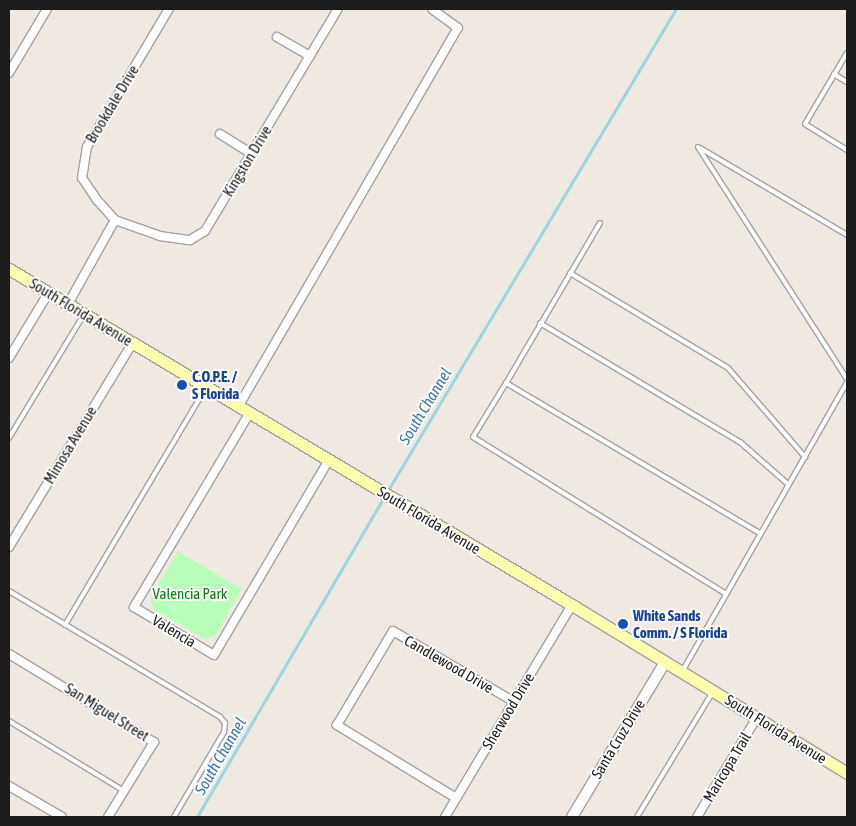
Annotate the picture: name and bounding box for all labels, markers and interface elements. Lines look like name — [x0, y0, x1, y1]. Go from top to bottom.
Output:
street label: Brookdale Drive — [82, 62, 142, 146]
street label: Kingston Drive — [219, 122, 275, 200]
street label: South Florida Avenue — [26, 274, 136, 350]
water label: South Channel — [395, 364, 455, 448]
place label: C.O.P.E. / S Florida — [192, 367, 239, 402]
marker: C.O.P.E. / S Florida — [176, 379, 188, 391]
street label: Mimosa Avenue — [40, 403, 100, 487]
street label: South Florida Avenue — [374, 482, 484, 558]
park label: Valencia Park — [153, 585, 227, 603]
place label: White Sands Comm. / S Florida — [633, 606, 727, 641]
street label: Valencia — [149, 611, 199, 651]
marker: White Sands Comm. / S Florida — [617, 618, 629, 630]
street label: Candlewood Drive — [401, 631, 497, 697]
street label: Sherwood Drive — [478, 670, 538, 752]
street label: San Miguel Street — [62, 679, 152, 745]
street label: South Florida Avenue — [722, 690, 830, 768]
street label: Santa Cruz Drive — [587, 696, 649, 782]
water label: South Channel — [190, 714, 250, 798]
street label: Maricopa Trail — [699, 729, 755, 805]

